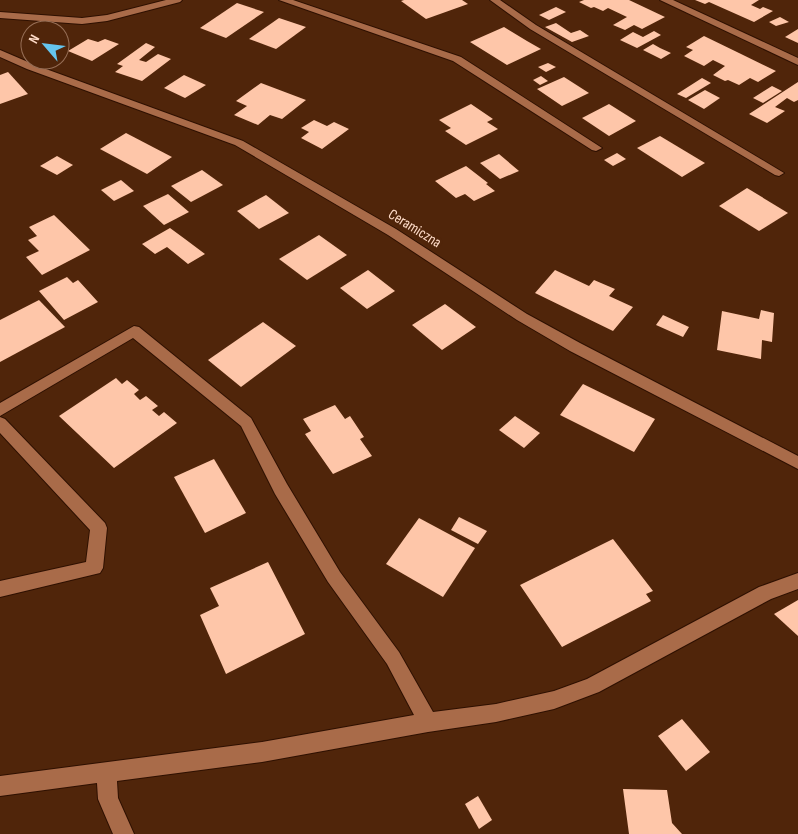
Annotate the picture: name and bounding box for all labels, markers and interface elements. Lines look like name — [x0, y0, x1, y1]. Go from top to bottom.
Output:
north arrow — [20, 20, 70, 70]
text: N — [25, 32, 43, 46]
street label: Ceramiczna — [385, 205, 445, 252]

